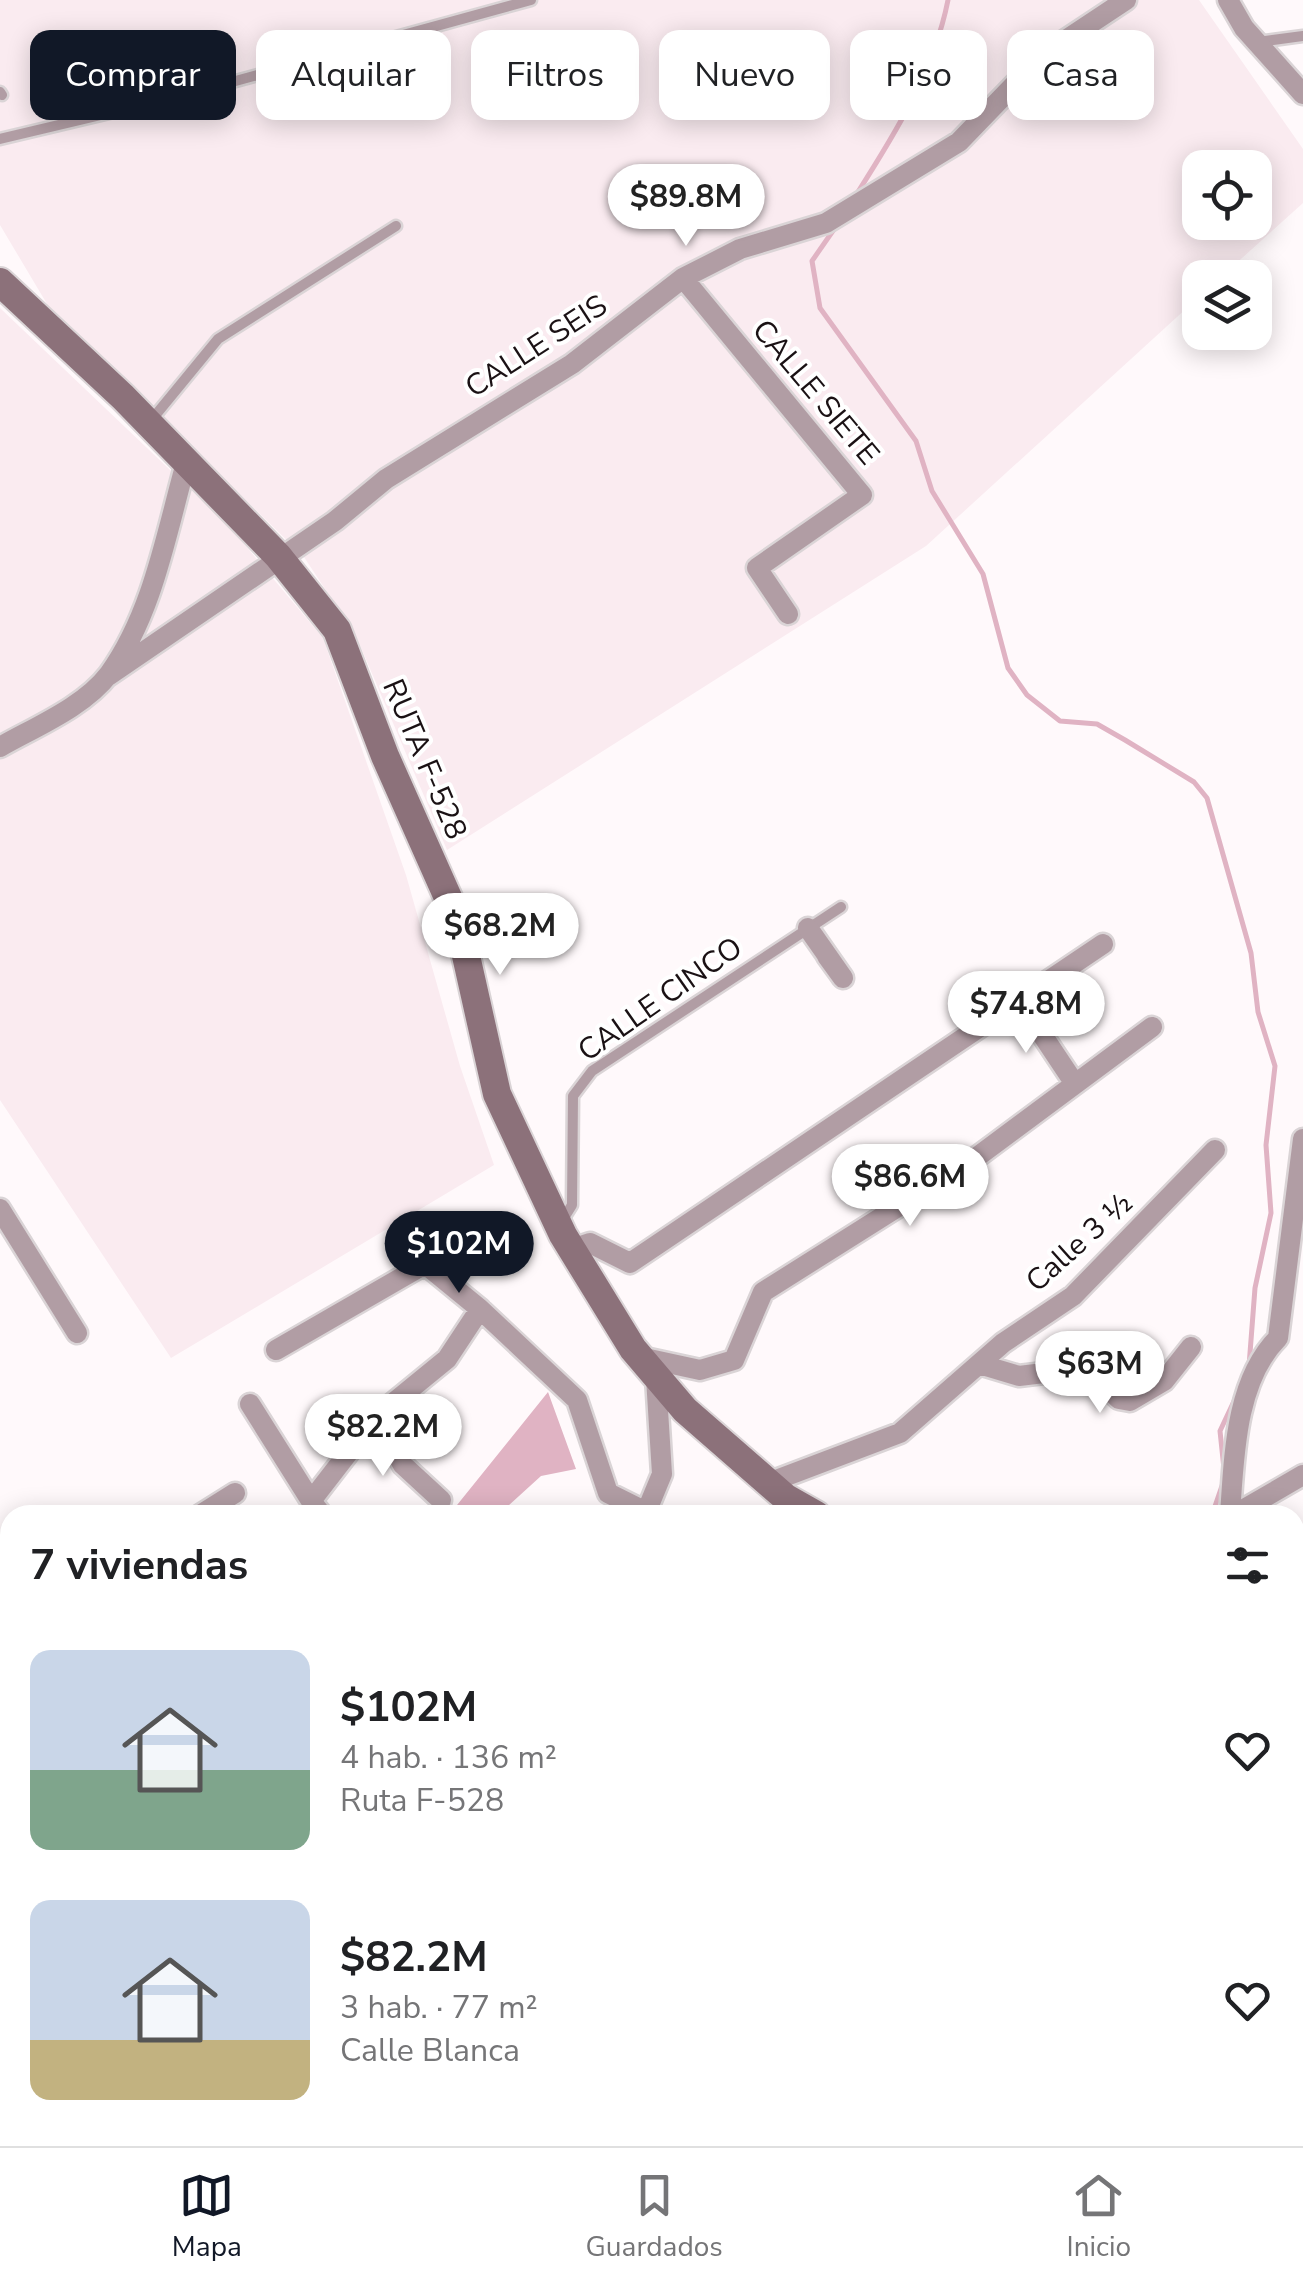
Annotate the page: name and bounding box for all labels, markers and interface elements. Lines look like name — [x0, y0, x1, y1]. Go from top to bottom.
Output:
chip: Comprar — [30, 30, 236, 120]
chip: Alquilar — [256, 30, 451, 120]
chip: Filtros — [471, 30, 639, 120]
chip: Nuevo — [659, 30, 830, 120]
chip: Piso — [850, 30, 987, 120]
chip: Casa — [1007, 30, 1154, 120]
map controls — [1182, 150, 1272, 350]
button: locate — [1182, 150, 1272, 240]
pin: $89.8M — [605, 164, 767, 249]
text: $89.8M — [630, 175, 742, 218]
button: layers — [1182, 260, 1272, 350]
street label: CALLE SEIS — [457, 285, 615, 408]
street label: CALLE SIETE — [743, 311, 889, 474]
street label: RUTA F-528 — [372, 673, 477, 846]
pin: $68.2M — [419, 893, 581, 978]
text: $68.2M — [444, 904, 556, 947]
street label: CALLE CINCO — [570, 928, 751, 1071]
pin: $74.8M — [945, 971, 1107, 1056]
text: $74.8M — [970, 982, 1082, 1025]
pin: $86.6M — [829, 1144, 991, 1229]
text: $86.6M — [854, 1155, 966, 1198]
street label: Calle 3 ½ — [1017, 1183, 1142, 1301]
pin: $102M — [389, 1211, 529, 1296]
text: $102M — [407, 1222, 511, 1265]
pin: $63M — [1041, 1331, 1159, 1416]
text: $63M — [1057, 1342, 1143, 1385]
pin: $82.2M — [302, 1394, 464, 1479]
text: $82.2M — [327, 1405, 439, 1448]
text: 7 viviendas — [30, 1537, 248, 1594]
icon: filters — [1220, 1538, 1275, 1593]
text: $102M — [340, 1679, 477, 1736]
icon: home — [110, 1690, 230, 1810]
icon: heart — [1220, 1723, 1275, 1778]
text: 4 hab. · 136 m² — [340, 1736, 557, 1779]
text: Ruta F-528 — [340, 1779, 504, 1822]
text: $82.2M — [340, 1929, 488, 1986]
icon: home — [110, 1940, 230, 2060]
icon: heart — [1220, 1973, 1275, 2028]
text: 3 hab. · 77 m² — [340, 1986, 538, 2029]
text: Calle Blanca — [340, 2029, 520, 2072]
tab: Mapa — [172, 2168, 242, 2266]
tab: Guardados — [586, 2168, 723, 2266]
tab: Inicio — [1067, 2168, 1131, 2266]

